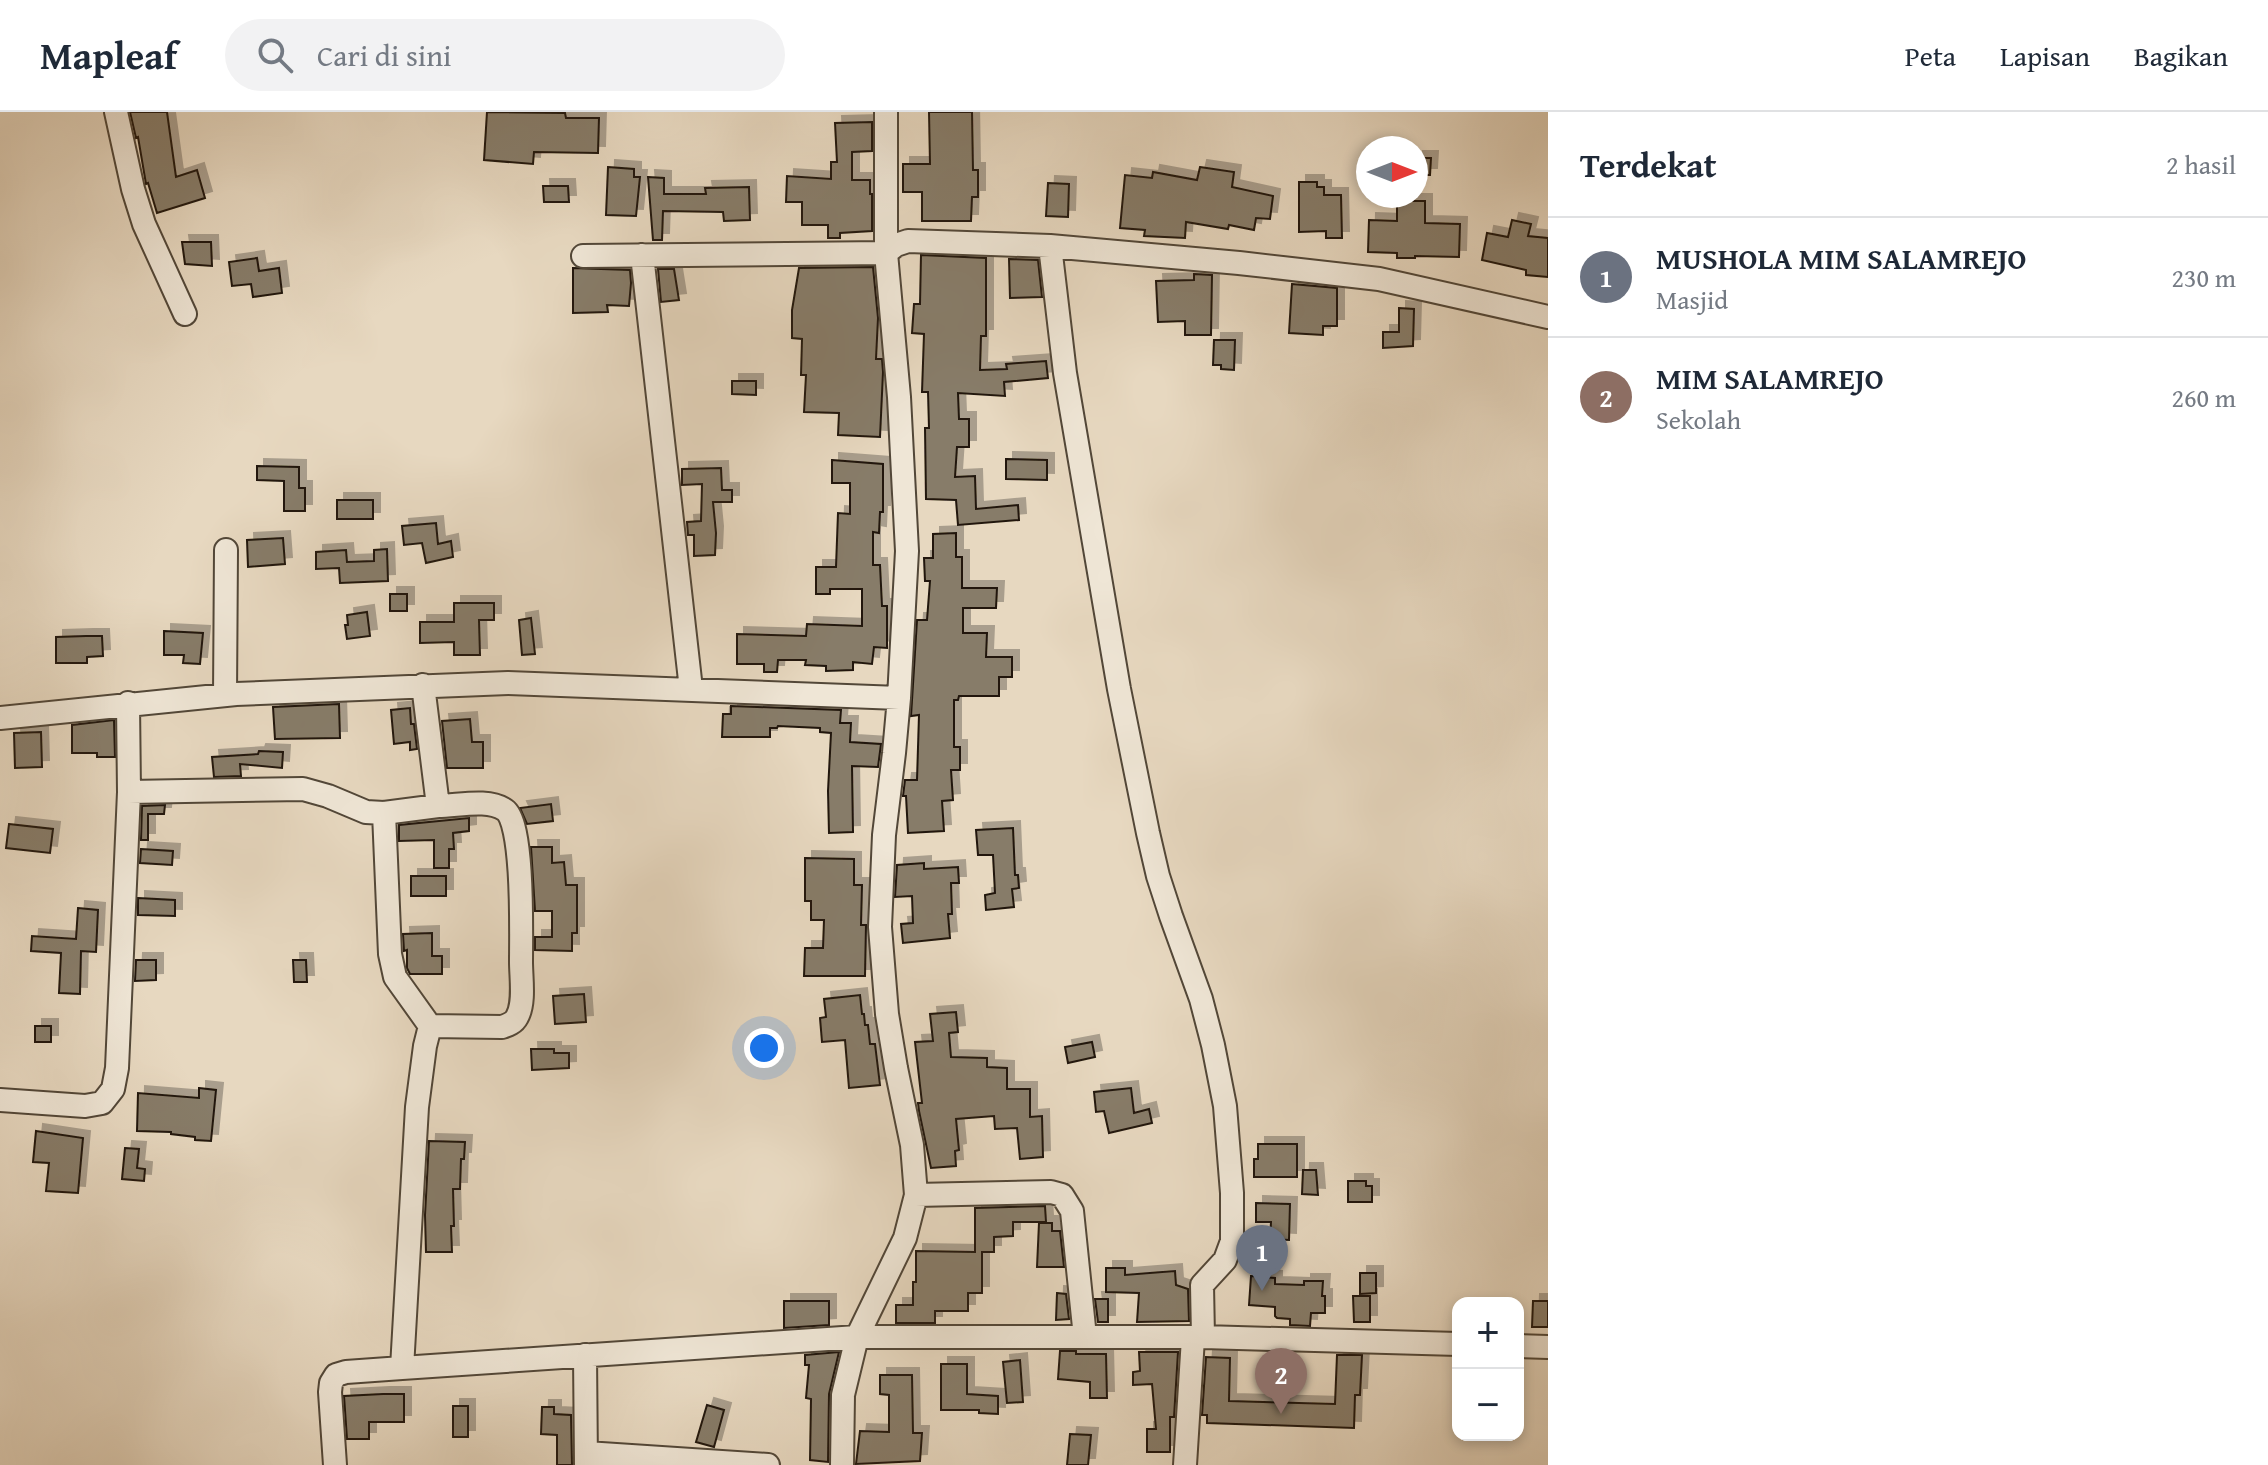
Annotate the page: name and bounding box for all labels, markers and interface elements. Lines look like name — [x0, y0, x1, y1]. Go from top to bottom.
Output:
search box — [225, 19, 785, 91]
text: Mapleaf — [40, 27, 177, 83]
icon: search — [253, 33, 297, 77]
text: Cari di sini — [317, 33, 452, 77]
text: Peta — [1905, 35, 1956, 76]
text: Lapisan — [2000, 35, 2090, 76]
text: Bagikan — [2134, 35, 2228, 76]
north arrow — [1356, 136, 1428, 208]
text: Terdekat — [1580, 140, 1717, 189]
text: 2 hasil — [2166, 145, 2236, 184]
text: MUSHOLA MIM SALAMREJO — [1656, 236, 2026, 280]
text: 1 — [1599, 258, 1613, 297]
text: 230 m — [2171, 258, 2236, 297]
text: Masjid — [1656, 280, 1728, 319]
text: MIM SALAMREJO — [1656, 356, 1884, 400]
text: 2 — [1599, 378, 1613, 417]
text: 260 m — [2171, 378, 2236, 417]
text: Sekolah — [1656, 400, 1741, 439]
your location — [744, 1028, 784, 1068]
pin: 1 — [1236, 1225, 1288, 1291]
map controls — [1452, 1297, 1524, 1441]
button: + — [1452, 1297, 1524, 1369]
pin: 2 — [1255, 1348, 1307, 1414]
button: − — [1452, 1369, 1524, 1441]

